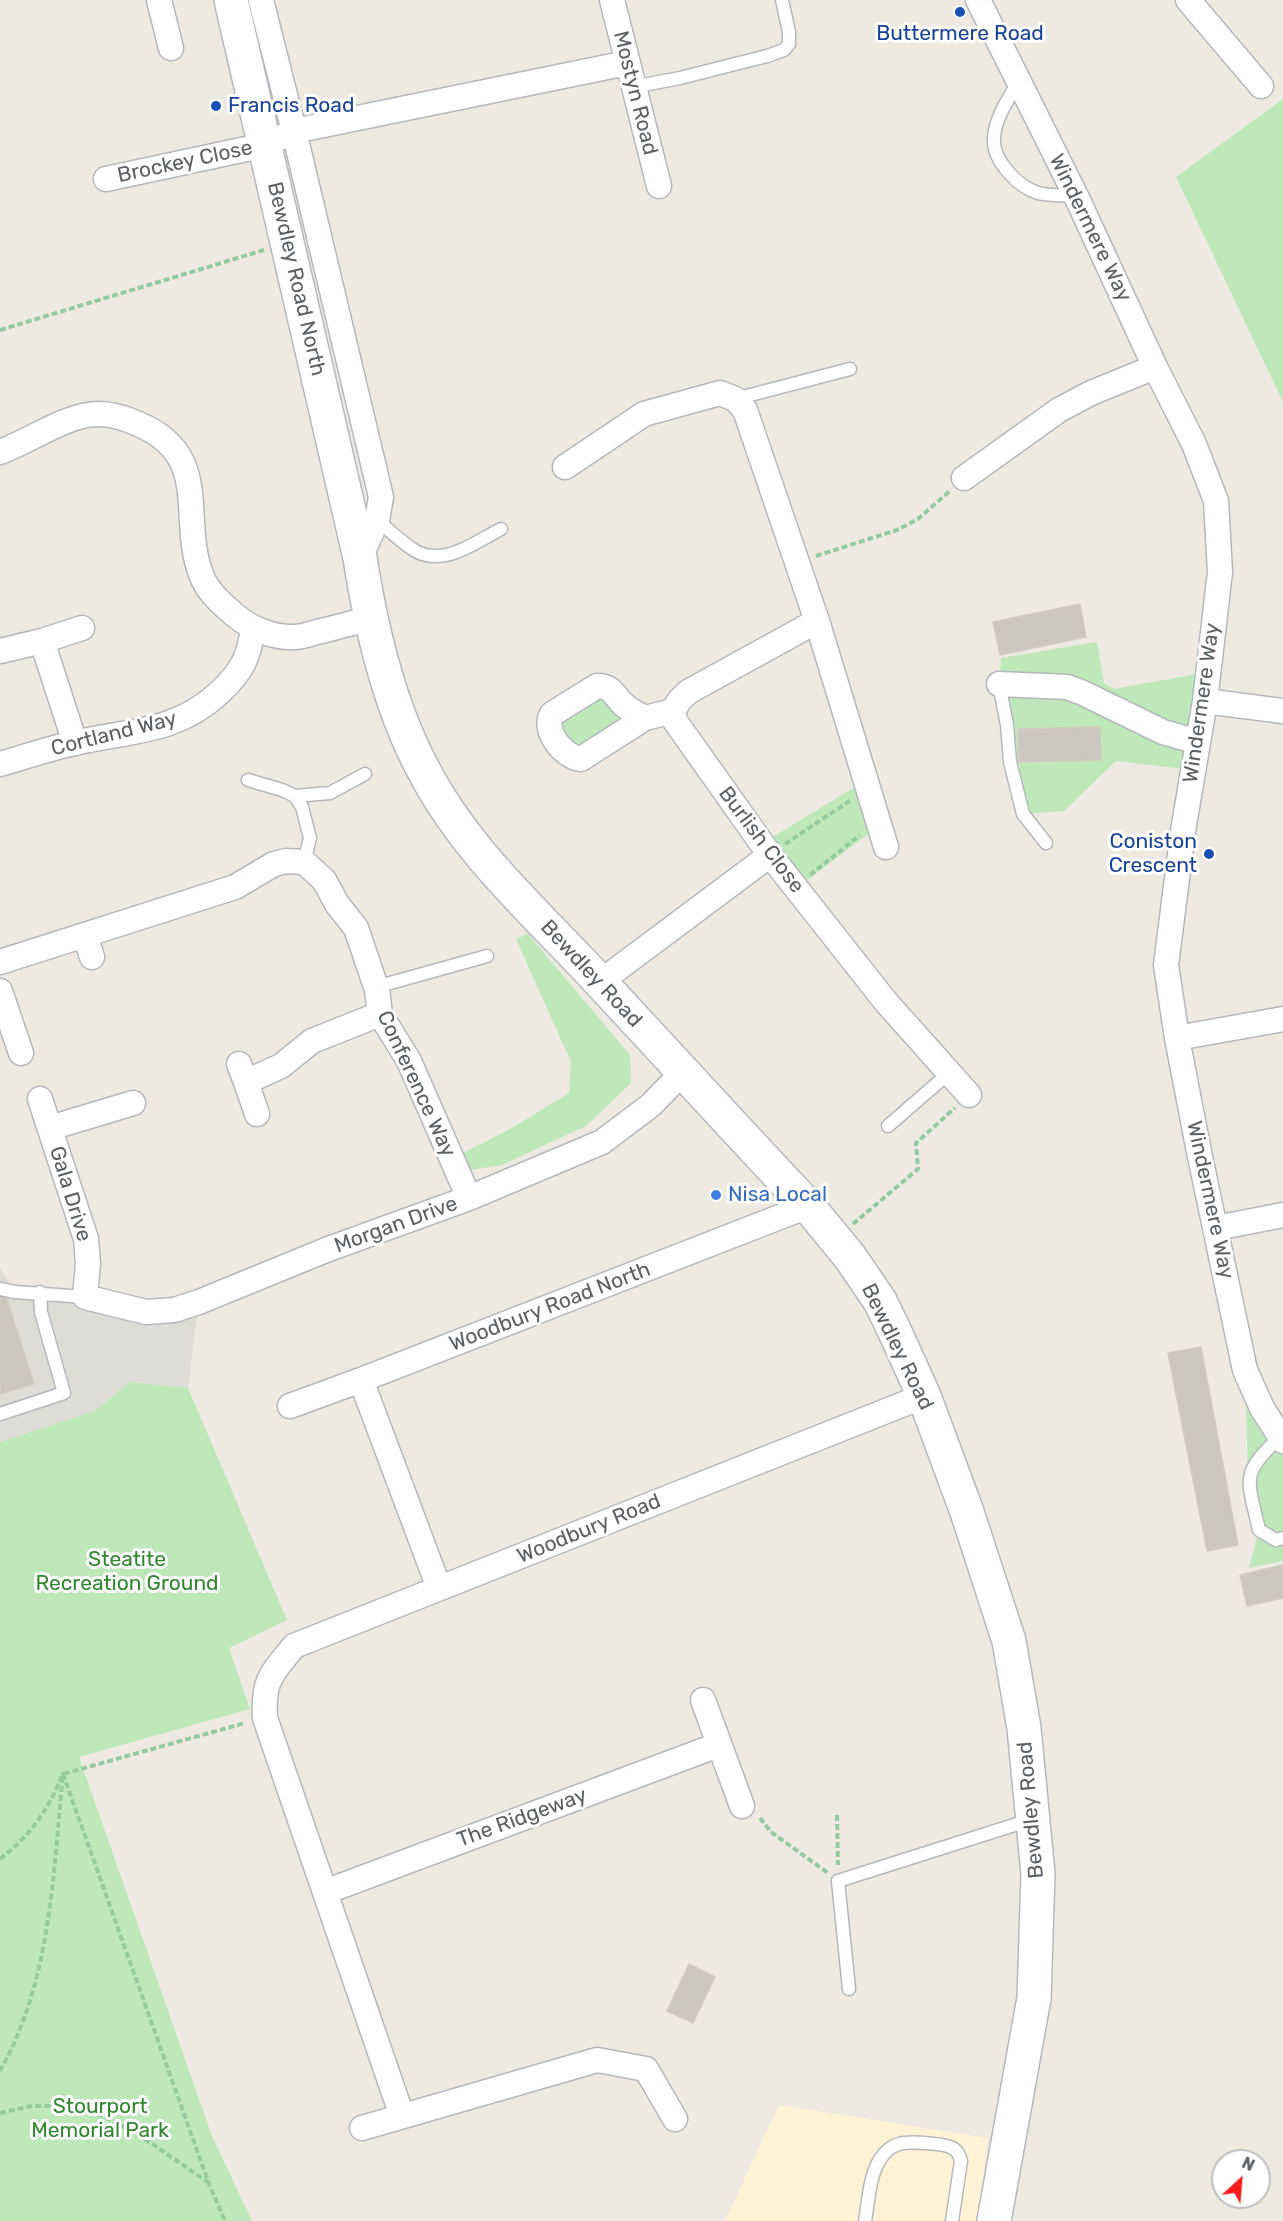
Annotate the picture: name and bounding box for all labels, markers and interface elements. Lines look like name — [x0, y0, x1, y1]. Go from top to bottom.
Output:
marker: Buttermere Road — [953, 5, 967, 19]
place label: Buttermere Road — [876, 21, 1044, 47]
street label: Mostyn Road — [607, 28, 663, 158]
place label: Francis Road — [228, 93, 354, 119]
marker: Francis Road — [209, 99, 223, 113]
street label: Brockey Close — [115, 135, 255, 189]
street label: Windermere Way — [1043, 150, 1137, 306]
street label: Bewdley Road North — [261, 180, 331, 378]
street label: Windermere Way — [1178, 621, 1226, 785]
street label: Cortland Way — [49, 706, 179, 762]
street label: Burlish Close — [713, 782, 809, 898]
place label: Coniston Crescent — [1109, 829, 1197, 879]
marker: Coniston Crescent — [1202, 847, 1216, 861]
street label: Bewdley Road — [535, 915, 647, 1033]
street label: Conference Way — [371, 1007, 461, 1161]
street label: Windermere Way — [1181, 1119, 1239, 1281]
street label: Gala Drive — [44, 1143, 96, 1245]
place label: Nisa Local — [728, 1182, 827, 1208]
marker: Nisa Local — [709, 1188, 723, 1202]
street label: Morgan Drive — [331, 1191, 461, 1259]
street label: Woodbury Road North — [446, 1257, 654, 1357]
street label: Bewdley Road — [856, 1280, 938, 1414]
street label: Woodbury Road — [514, 1489, 664, 1569]
park label: Steatite Recreation Ground — [35, 1547, 219, 1597]
street label: Bewdley Road — [1012, 1740, 1050, 1880]
street label: The Ridgeway — [454, 1783, 590, 1853]
park label: Stourport Memorial Park — [31, 2094, 169, 2144]
north arrow — [1211, 2149, 1271, 2209]
text: N — [1239, 2153, 1258, 2175]

